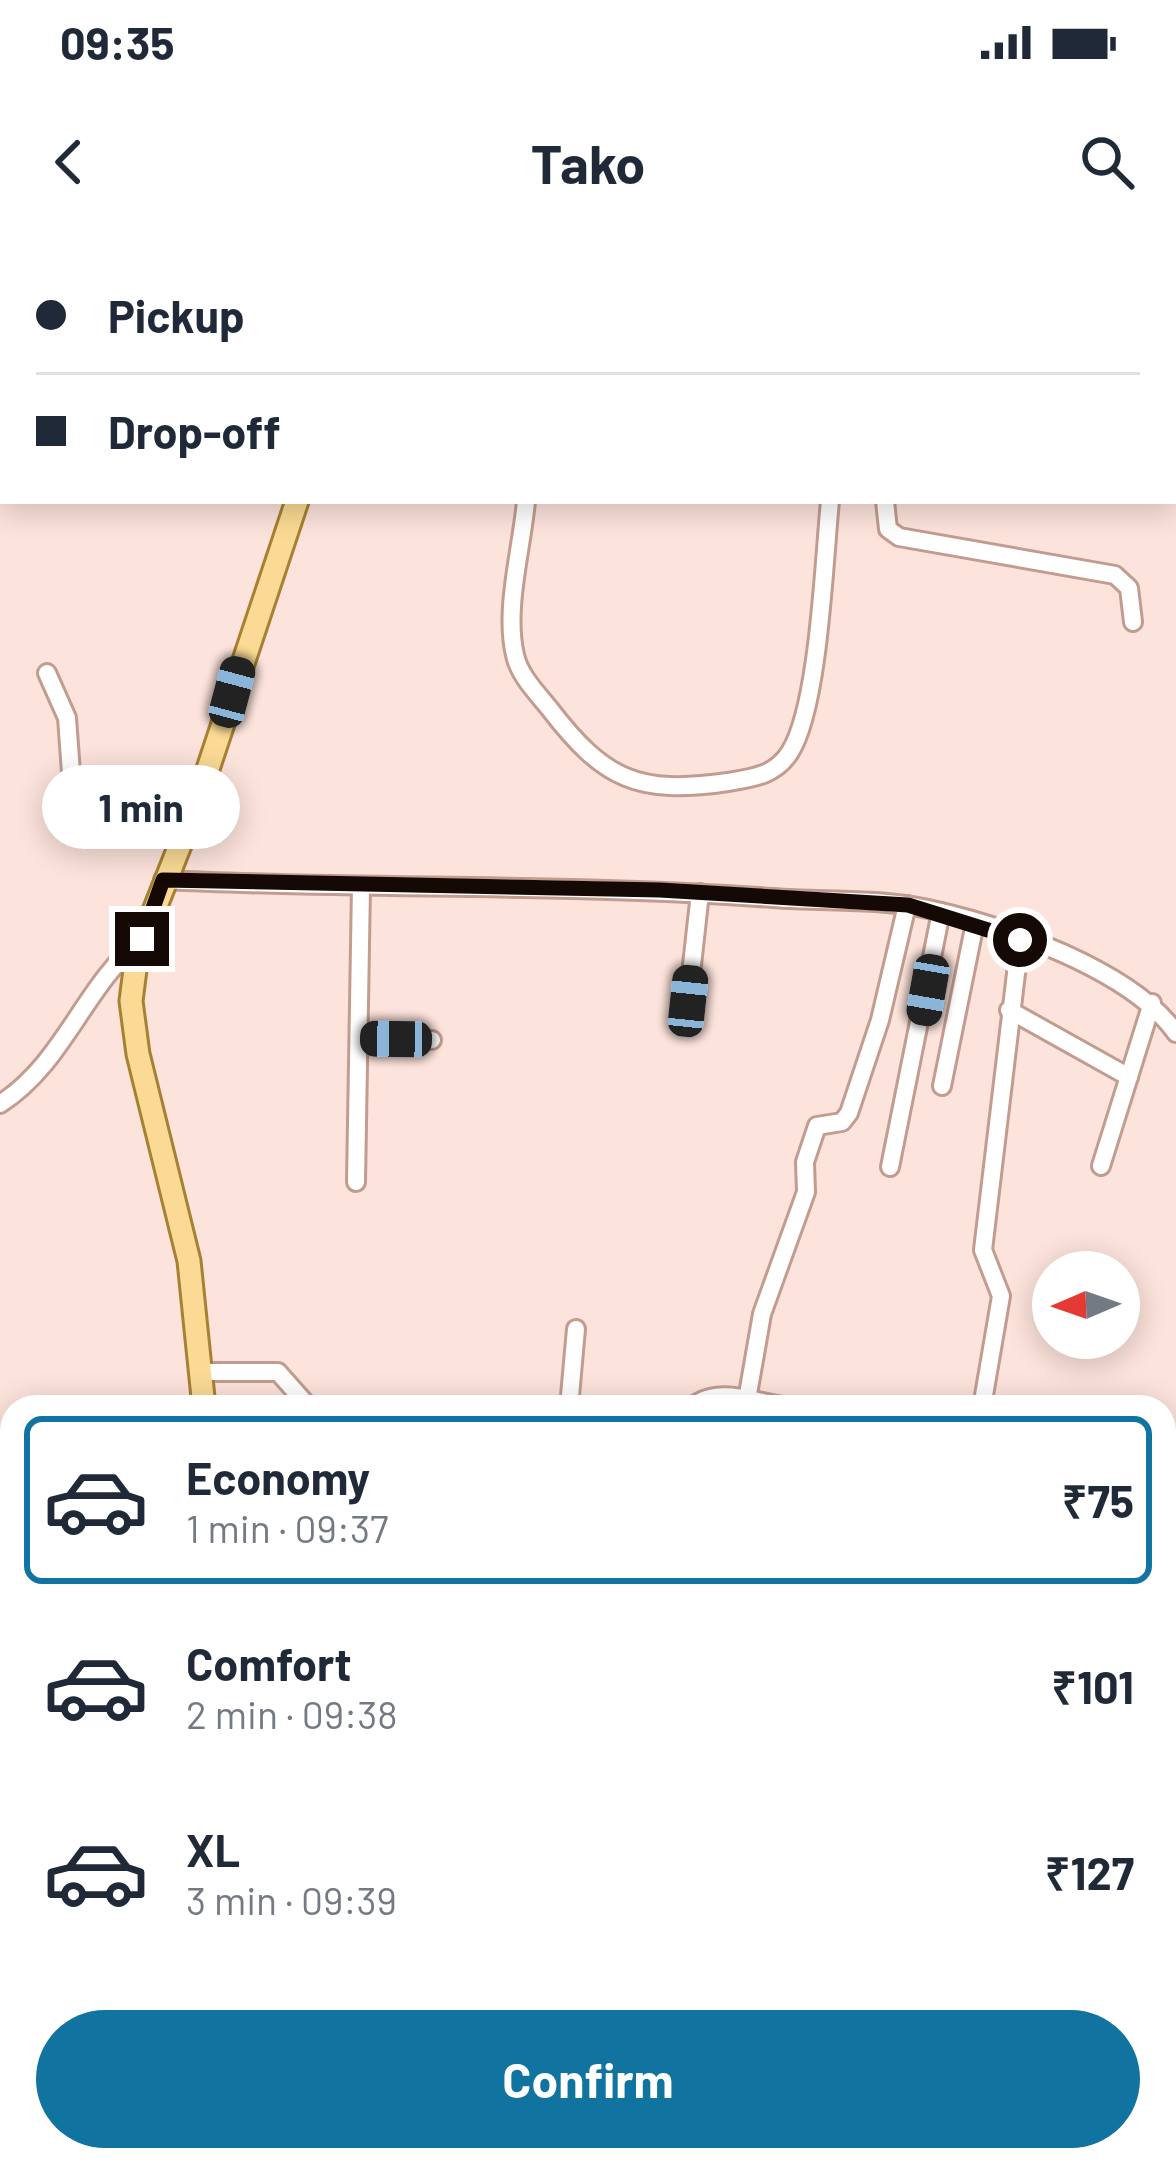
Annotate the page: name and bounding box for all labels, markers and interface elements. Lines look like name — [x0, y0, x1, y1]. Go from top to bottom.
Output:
text: 09:35 — [60, 15, 174, 69]
icon: back — [36, 129, 102, 195]
icon: search — [1074, 129, 1140, 195]
text: Tako — [531, 130, 645, 195]
text: Pickup — [108, 288, 245, 342]
text: Drop-off — [108, 404, 281, 458]
car — [205, 653, 259, 731]
callout: 1 min — [43, 765, 241, 849]
text: 1 min — [98, 783, 184, 830]
route end — [115, 912, 169, 966]
route start — [993, 913, 1047, 967]
car — [904, 951, 952, 1029]
car — [666, 963, 710, 1039]
car — [360, 1020, 432, 1058]
north arrow — [1032, 1251, 1140, 1359]
map controls — [1032, 1251, 1140, 1359]
icon: car — [42, 1446, 150, 1554]
text: Economy — [186, 1450, 370, 1504]
text: ₹75 — [1062, 1473, 1134, 1527]
text: 1 min · 09:37 — [186, 1504, 389, 1551]
icon: car — [42, 1632, 150, 1740]
text: Comfort — [186, 1636, 352, 1690]
text: ₹101 — [1051, 1659, 1134, 1713]
text: 2 min · 09:38 — [186, 1690, 398, 1737]
icon: car — [42, 1818, 150, 1926]
text: XL — [186, 1822, 240, 1876]
text: ₹127 — [1045, 1845, 1134, 1899]
text: 3 min · 09:39 — [186, 1876, 397, 1923]
button: Confirm — [36, 2010, 1140, 2148]

